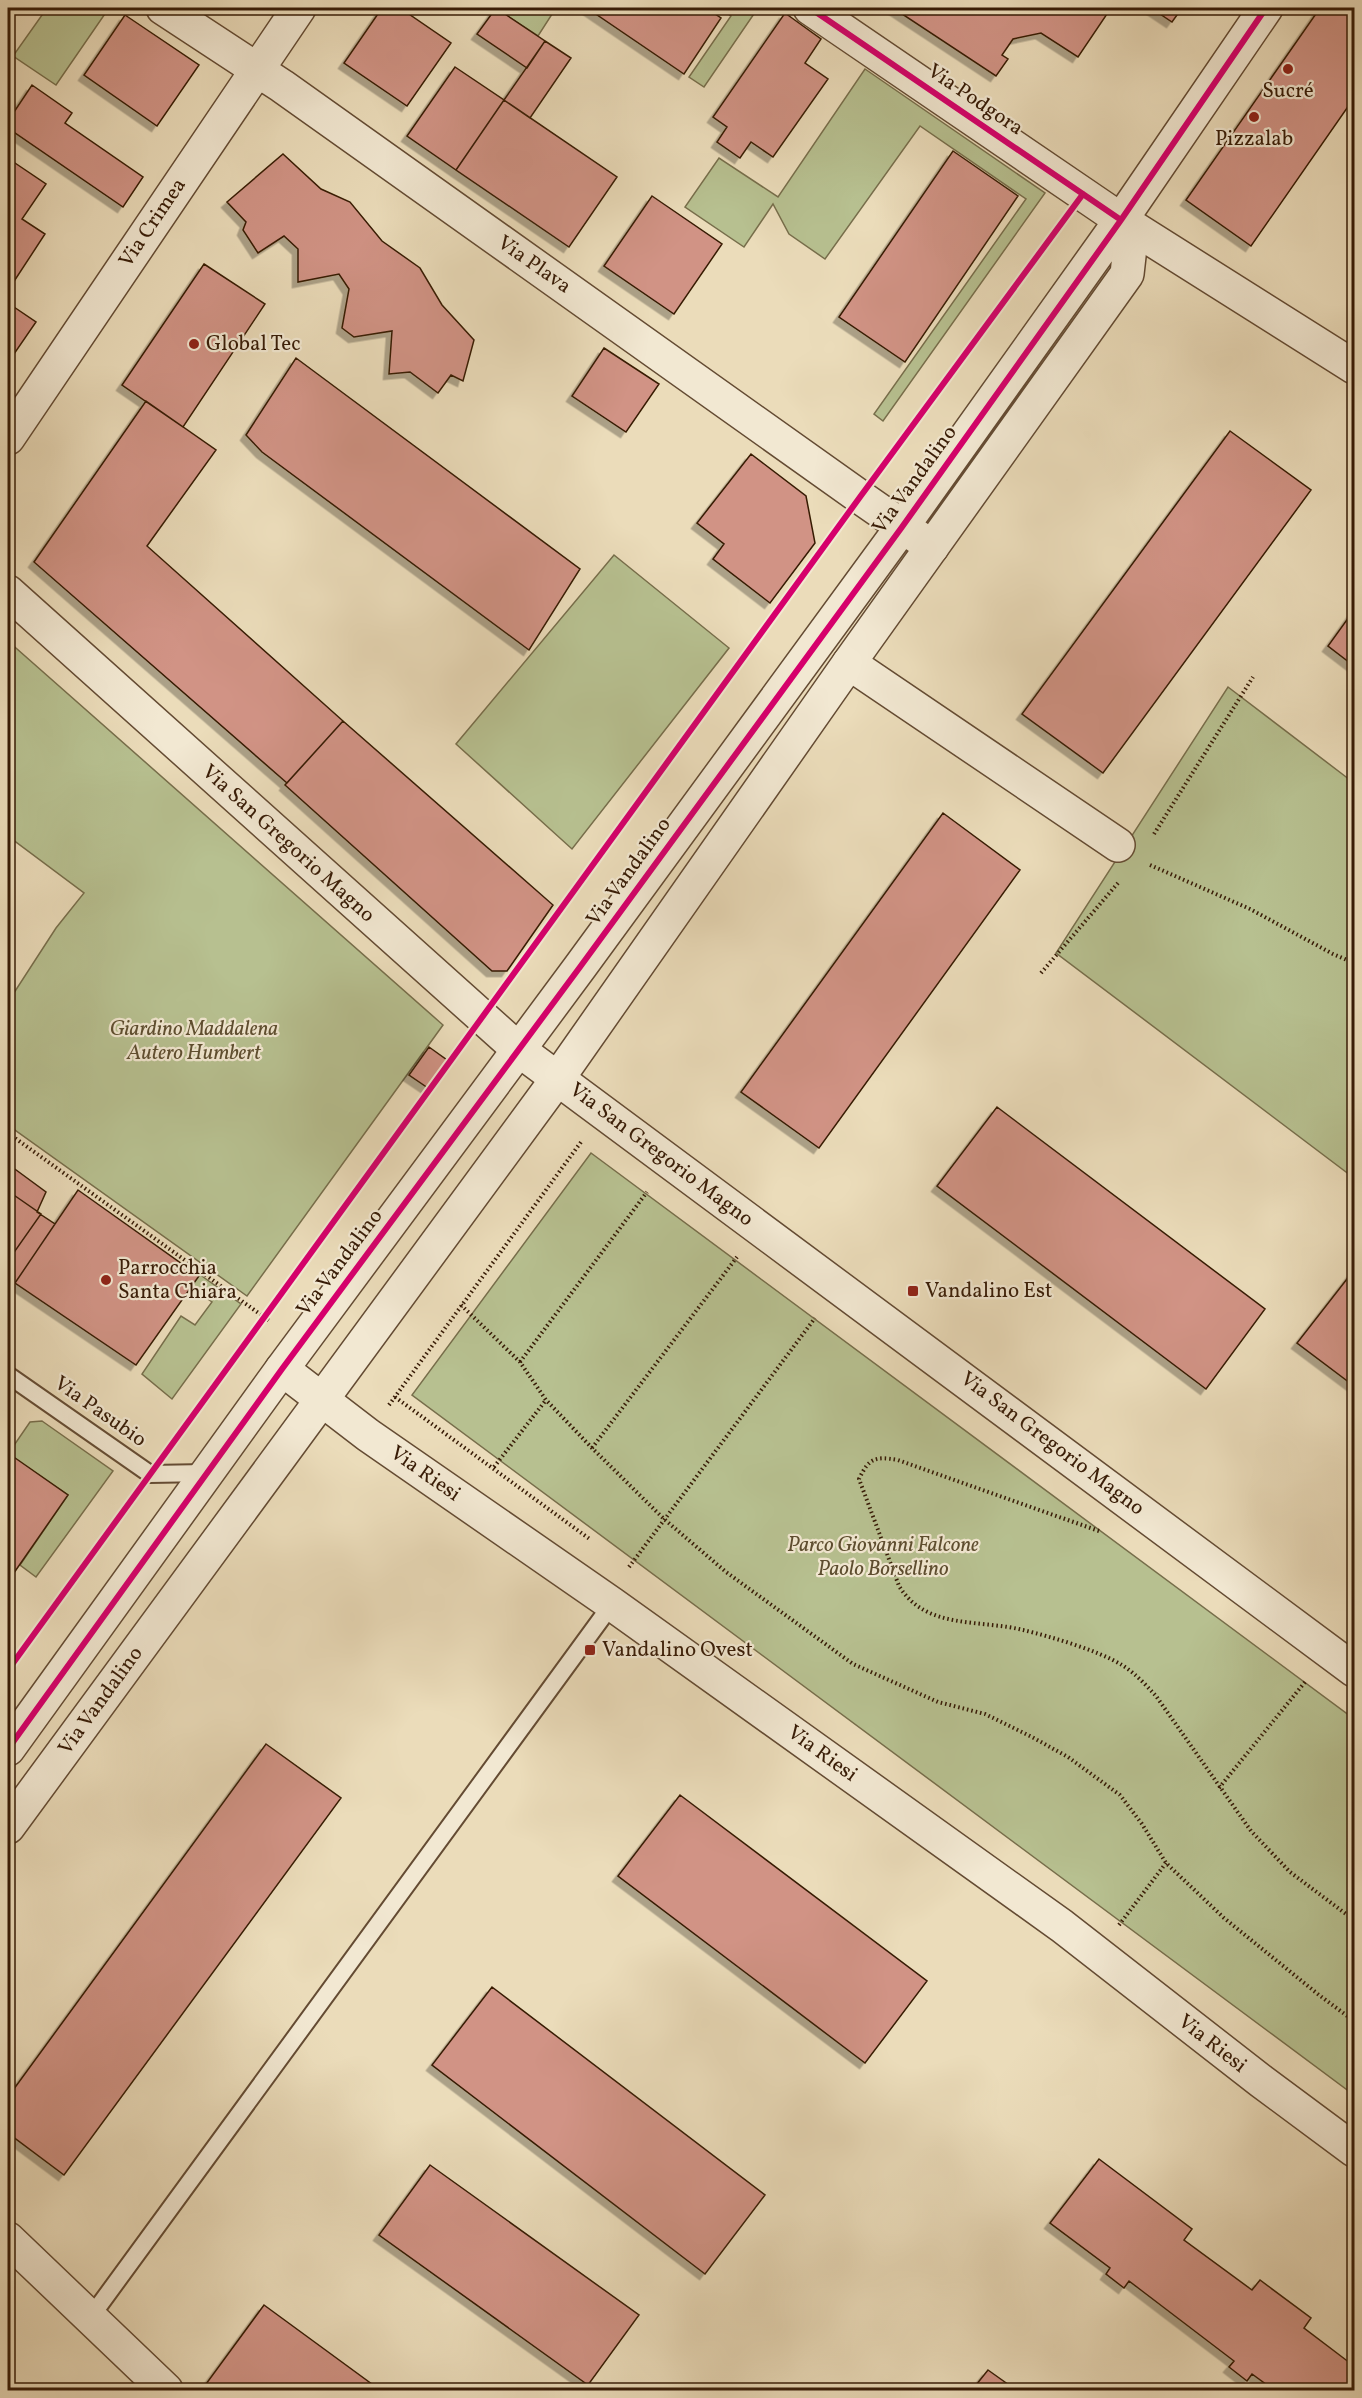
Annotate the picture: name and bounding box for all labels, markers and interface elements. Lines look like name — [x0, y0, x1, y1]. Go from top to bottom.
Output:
street label: Via Podgora — [921, 57, 1029, 143]
marker: Sucré — [1281, 62, 1295, 76]
place label: Sucré — [1262, 77, 1314, 106]
marker: Pizzalab — [1247, 110, 1261, 124]
place label: Pizzalab — [1215, 125, 1293, 154]
street label: Via Crimea — [112, 173, 194, 273]
street label: Via Plava — [491, 229, 577, 301]
place label: Global Tec — [206, 330, 301, 359]
marker: Global Tec — [187, 337, 201, 351]
street label: Via Vandalino — [866, 420, 964, 540]
street label: Via San Gregorio Magno — [195, 758, 381, 930]
street label: Via Vandalino — [580, 812, 678, 932]
park label: Giardino Maddalena Autero Humbert — [110, 1015, 278, 1068]
street label: Via San Gregorio Magno — [563, 1076, 759, 1234]
street label: Via Vandalino — [290, 1203, 390, 1323]
place label: Parrocchia Santa Chiara — [118, 1254, 237, 1307]
marker: Parrocchia Santa Chiara — [99, 1273, 113, 1287]
place label: Vandalino Est — [925, 1277, 1052, 1306]
marker: Vandalino Est — [906, 1284, 920, 1298]
street label: Via San Gregorio Magno — [954, 1365, 1150, 1523]
street label: Via Pasubio — [48, 1369, 152, 1455]
street label: Via Riesi — [384, 1439, 466, 1509]
park label: Parco Giovanni Falcone Paolo Borsellino — [787, 1531, 979, 1584]
place label: Vandalino Ovest — [602, 1636, 753, 1665]
street label: Via Vandalino — [52, 1641, 150, 1761]
marker: Vandalino Ovest — [583, 1643, 597, 1657]
street label: Via Riesi — [781, 1719, 863, 1789]
street label: Via Riesi — [1171, 2008, 1253, 2080]

